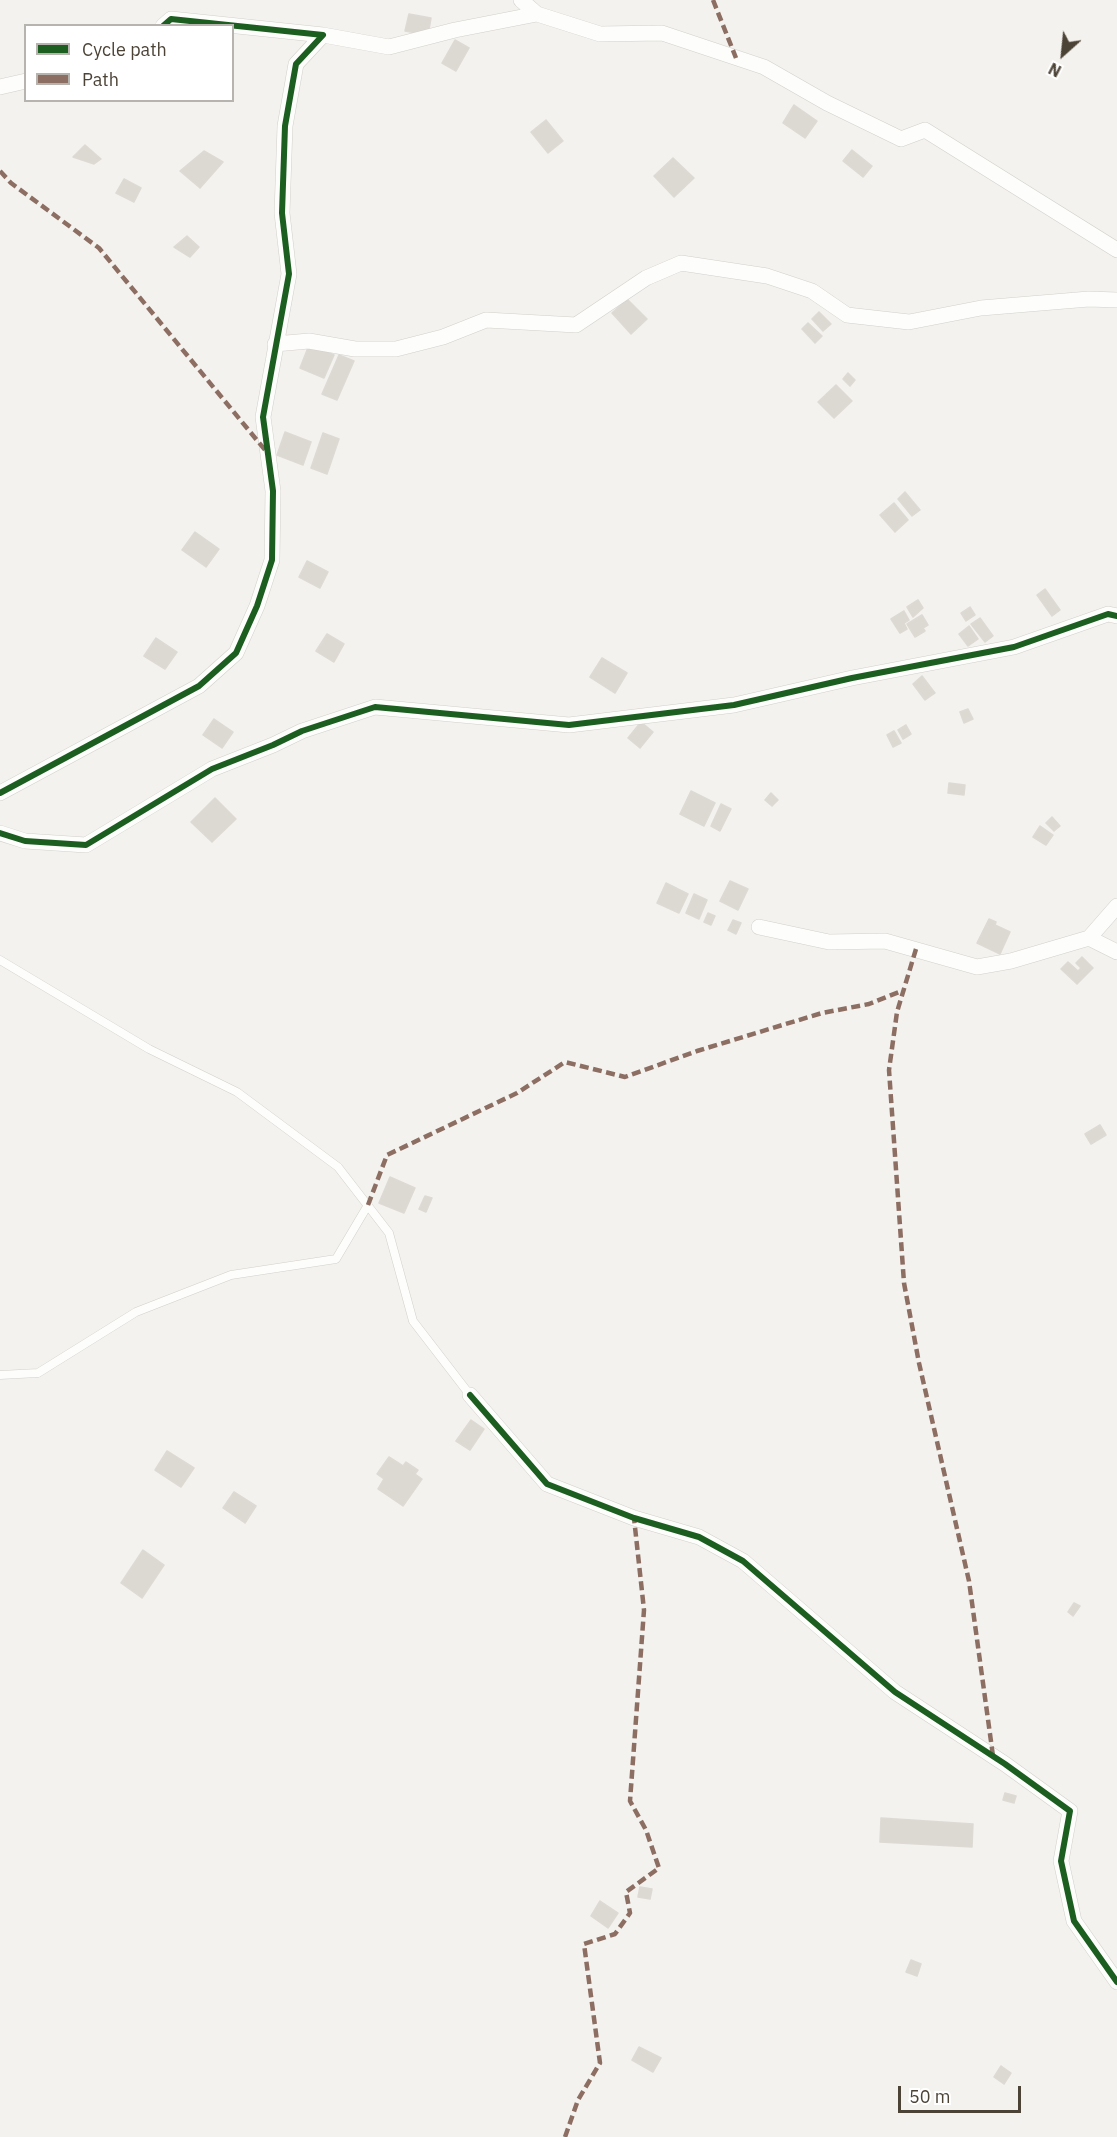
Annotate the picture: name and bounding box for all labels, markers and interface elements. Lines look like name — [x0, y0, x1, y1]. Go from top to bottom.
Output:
legend — [24, 24, 234, 102]
north arrow — [1033, 24, 1093, 84]
text: Cycle path — [82, 38, 167, 61]
text: N — [1045, 58, 1065, 82]
text: Path — [82, 68, 119, 91]
scale bar — [901, 2074, 1024, 2112]
text: 50 m — [909, 2085, 951, 2108]

